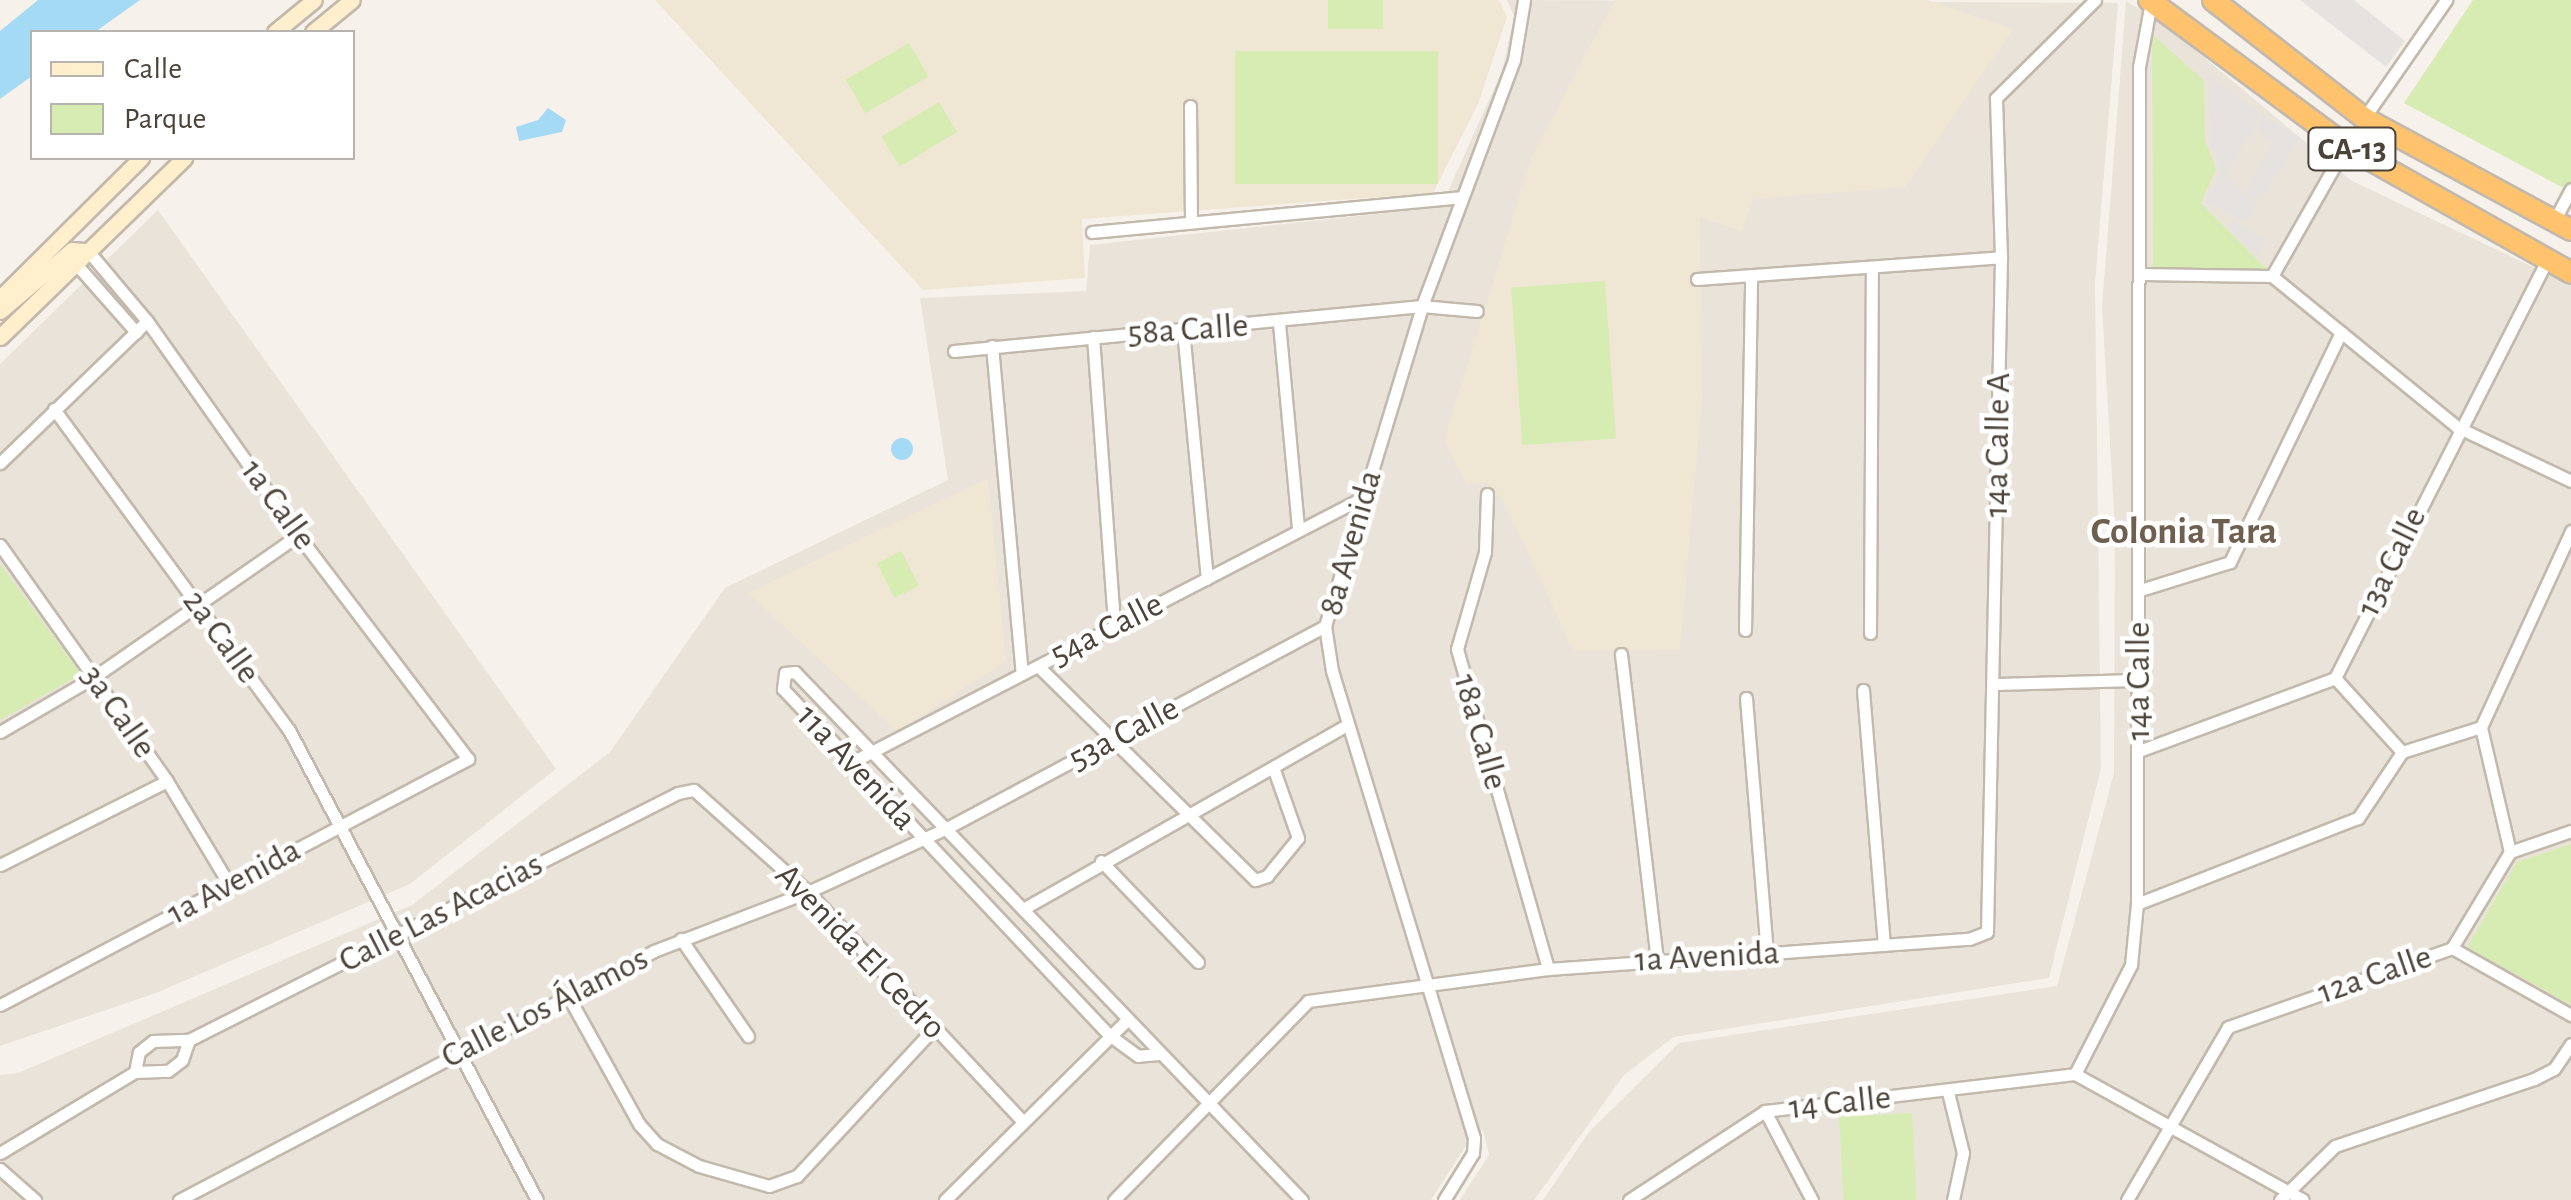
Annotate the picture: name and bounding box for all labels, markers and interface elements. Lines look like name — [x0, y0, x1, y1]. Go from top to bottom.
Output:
legend — [30, 30, 355, 160]
text: Calle — [124, 54, 182, 84]
text: Parque — [124, 104, 206, 134]
road number: CA-13 — [2307, 122, 2397, 176]
street label: 58a Calle — [1126, 305, 1250, 355]
street label: 14a Calle A — [1976, 372, 2020, 518]
street label: 1a Calle — [231, 451, 325, 559]
street label: 8a Avenida — [1310, 465, 1392, 621]
street label: 13a Calle — [2348, 501, 2436, 623]
district label: Colonia Tara — [2091, 510, 2277, 556]
street label: 2a Calle — [173, 582, 269, 692]
street label: 54a Calle — [1043, 584, 1171, 676]
street label: 14a Calle — [2118, 622, 2160, 740]
street label: 3a Calle — [71, 657, 165, 767]
street label: 18a Calle — [1443, 669, 1517, 795]
street label: 53a Calle — [1062, 688, 1186, 780]
street label: 11a Avenida — [787, 696, 925, 840]
street label: 1a Avenida — [160, 829, 308, 935]
street label: Calle Las Acacias — [332, 844, 550, 982]
street label: Avenida El Cedro — [766, 855, 954, 1049]
street label: 1a Avenida — [1634, 932, 1780, 982]
street label: 12a Calle — [2313, 936, 2437, 1014]
street label: Calle Los Álamos — [435, 938, 655, 1078]
street label: 14 Calle — [1787, 1077, 1893, 1129]

